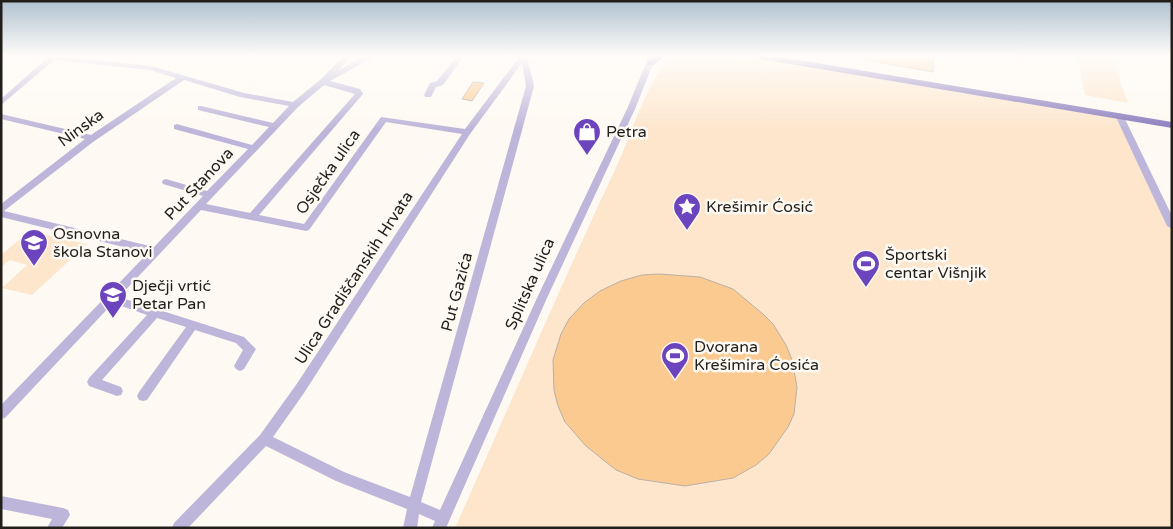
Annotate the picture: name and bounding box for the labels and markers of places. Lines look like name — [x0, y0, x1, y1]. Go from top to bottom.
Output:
shop icon: Petra — [572, 117, 602, 156]
place label: Petra — [606, 122, 647, 142]
place icon: Krešimir Ćosić — [672, 192, 702, 231]
place label: Krešimir Ćosić — [706, 197, 813, 217]
place label: Osnovna škola Stanovi — [53, 224, 153, 262]
school or university icon: Osnovna škola Stanovi — [19, 228, 49, 267]
place label: Športski centar Višnjik — [885, 245, 987, 283]
sports icon: Športski centar Višnjik — [851, 249, 881, 288]
place label: Dječji vrtić Petar Pan — [132, 276, 211, 314]
school or university icon: Dječji vrtić Petar Pan — [98, 280, 128, 319]
place label: Dvorana Krešimira Ćosića — [694, 337, 819, 375]
sports icon: Dvorana Krešimira Ćosića — [660, 341, 690, 380]

